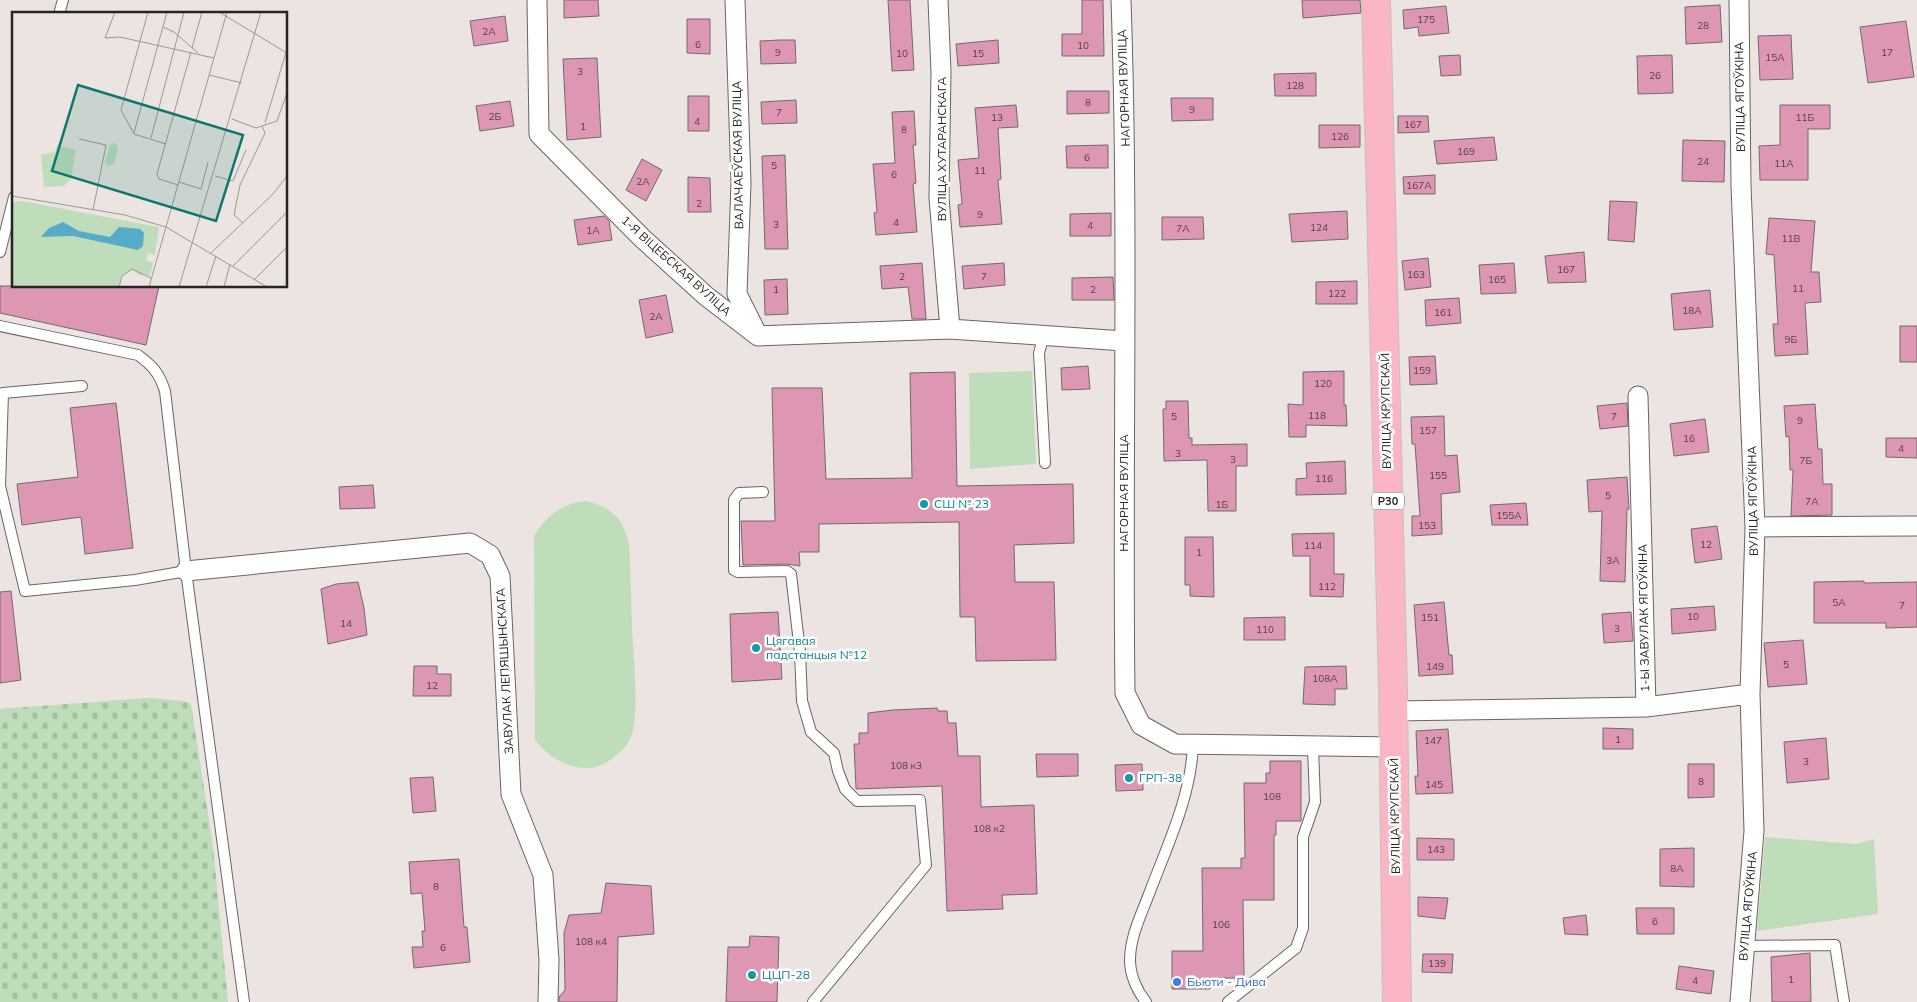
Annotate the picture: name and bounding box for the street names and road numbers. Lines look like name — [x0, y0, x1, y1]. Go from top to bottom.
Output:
street label: НАГОРНАЯ ВУЛІЦА — [1114, 29, 1133, 147]
street label: ВУЛІЦА ЯГОЎКІНА — [1731, 42, 1748, 152]
street label: ВУЛІЦА ХУТАРАНСКАГА — [934, 77, 949, 221]
street label: ВАЛАЧАЕЎСКАЯ ВУЛІЦА — [729, 80, 746, 229]
street label: 1-Я ВІЦЕБСКАЯ ВУЛІЦА — [618, 212, 734, 319]
street label: ВУЛІЦА КРУПСКАЙ — [1377, 353, 1394, 469]
street label: НАГОРНАЯ ВУЛІЦА — [1116, 434, 1131, 552]
street label: ВУЛІЦА ЯГОЎКІНА — [1744, 446, 1761, 556]
road number: Р30 — [1372, 492, 1404, 510]
street label: 1-Ы ЗАВУЛАК ЯГОЎКІНА — [1635, 544, 1652, 692]
street label: ЗАВУЛАК ЛЕПЯШЫНСКАГА — [493, 587, 516, 755]
street label: ВУЛІЦА КРУПСКАЙ — [1386, 758, 1403, 874]
street label: ВУЛІЦА ЯГОЎКІНА — [1735, 850, 1760, 962]

